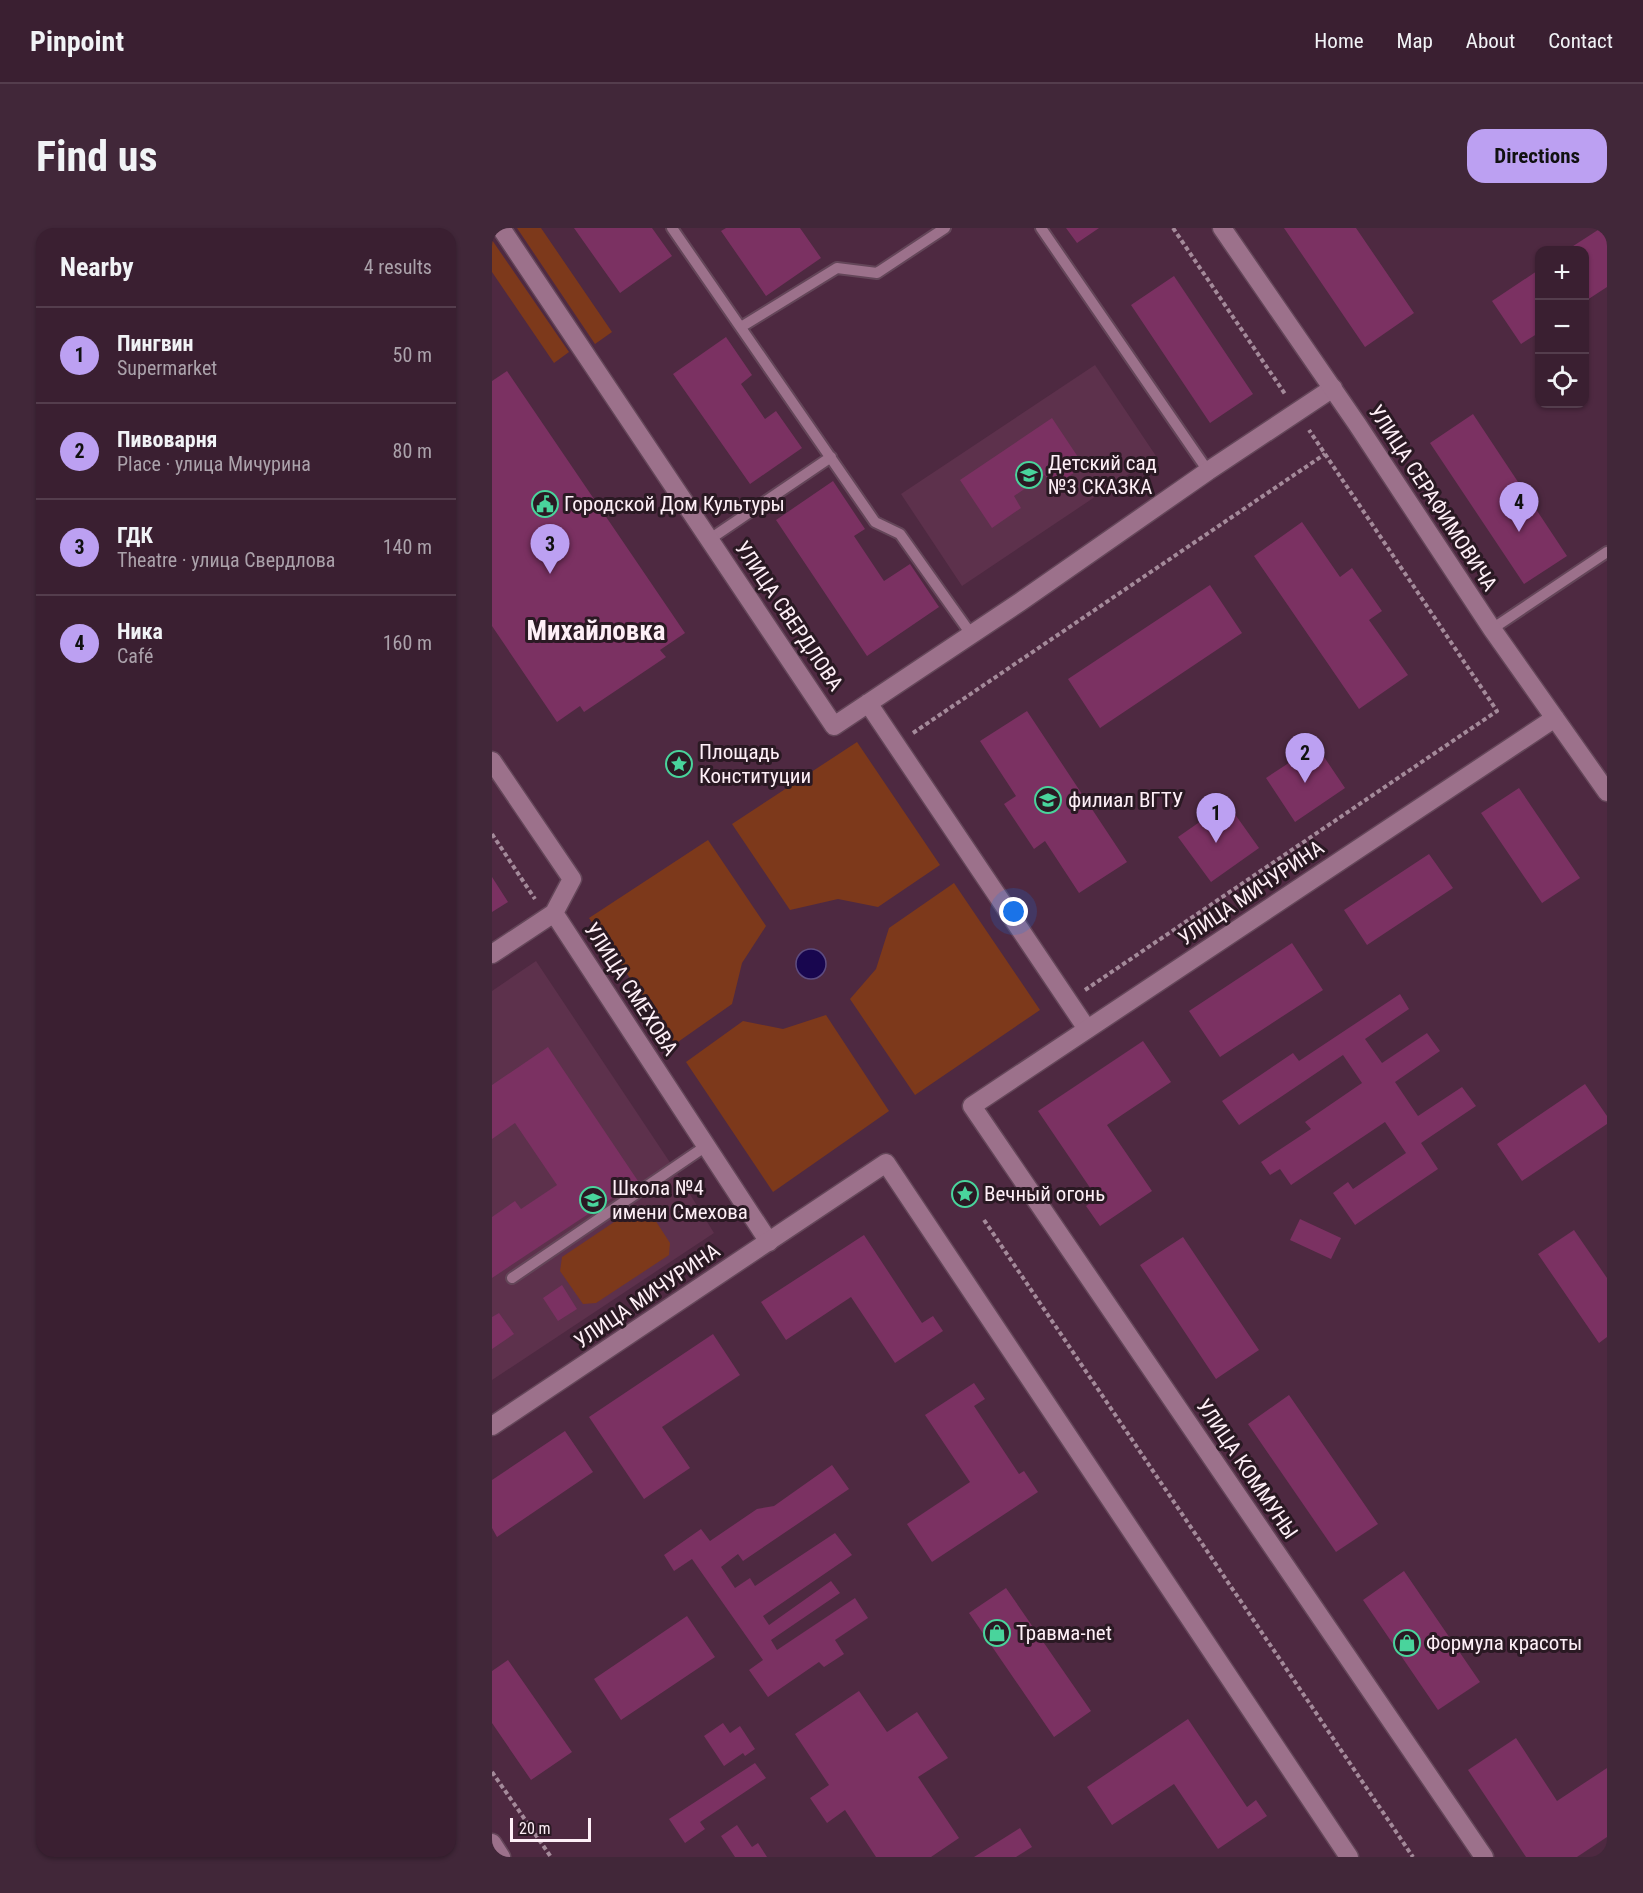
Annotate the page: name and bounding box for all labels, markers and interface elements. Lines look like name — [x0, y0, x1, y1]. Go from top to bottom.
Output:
text: Pinpoint — [30, 25, 124, 58]
text: Home — [1314, 29, 1364, 53]
text: Map — [1397, 29, 1433, 53]
text: About — [1466, 29, 1515, 53]
text: Contact — [1548, 29, 1613, 53]
button: Directions — [1467, 129, 1607, 183]
text: Find us — [36, 132, 157, 181]
map controls — [1535, 246, 1589, 408]
button: + — [1535, 246, 1589, 300]
text: Nearby — [60, 252, 134, 282]
text: 4 results — [364, 255, 432, 279]
button: − — [1535, 300, 1589, 354]
text: Пингвин — [117, 331, 194, 356]
text: 1 — [74, 343, 85, 367]
text: 50 m — [393, 343, 432, 367]
button: locate — [1535, 354, 1589, 408]
text: Supermarket — [117, 356, 217, 380]
street label: УЛИЦА СЕРАФИМОВИЧА — [1364, 400, 1502, 596]
text: Пивоварня — [117, 427, 217, 452]
text: 2 — [74, 439, 85, 463]
text: 80 m — [393, 439, 432, 463]
place label: Детский сад №3 СКАЗКА — [1048, 451, 1157, 499]
text: Place · улица Мичурина — [117, 452, 311, 476]
school or university icon: Детский сад №3 СКАЗКА — [1014, 460, 1044, 490]
pin: 4 — [1500, 482, 1538, 532]
public building icon: Городской Дом Культуры — [530, 489, 560, 519]
place label: Городской Дом Культуры — [564, 492, 785, 516]
text: ГДК — [117, 523, 153, 548]
pin: 3 — [530, 524, 570, 574]
text: 3 — [74, 535, 85, 559]
text: 140 m — [383, 535, 432, 559]
street label: УЛИЦА СВЕРДЛОВА — [730, 537, 848, 695]
text: Theatre · улица Свердлова — [117, 548, 335, 572]
district label: Михайловка — [526, 615, 666, 647]
text: Ника — [117, 619, 163, 644]
text: 4 — [74, 631, 85, 655]
text: 160 m — [383, 631, 432, 655]
text: Café — [117, 644, 153, 668]
pin: 2 — [1286, 734, 1324, 783]
place label: Площадь Конституции — [699, 740, 811, 788]
place icon: Площадь Конституции — [664, 749, 694, 779]
school or university icon: филиал ВГТУ — [1033, 785, 1063, 815]
place label: филиал ВГТУ — [1068, 788, 1183, 812]
pin: 1 — [1196, 794, 1236, 843]
street label: УЛИЦА МИЧУРИНА — [1174, 835, 1328, 951]
your location — [999, 897, 1028, 926]
street label: УЛИЦА СМЕХОВА — [579, 918, 683, 1060]
place label: Школа №4 имени Смехова — [612, 1176, 748, 1224]
place icon: Вечный огонь — [950, 1179, 980, 1209]
place label: Вечный огонь — [984, 1182, 1105, 1206]
school or university icon: Школа №4 имени Смехова — [578, 1185, 608, 1215]
street label: УЛИЦА МИЧУРИНА — [570, 1238, 724, 1354]
street label: УЛИЦА КОММУНЫ — [1191, 1394, 1303, 1544]
shop icon: Травма-net — [982, 1618, 1012, 1648]
place label: Травма-net — [1016, 1621, 1112, 1645]
shop icon: Формула красоты — [1392, 1628, 1422, 1658]
place label: Формула красоты — [1426, 1631, 1582, 1655]
scale bar — [510, 1815, 591, 1842]
text: 20 m — [519, 1819, 551, 1838]

